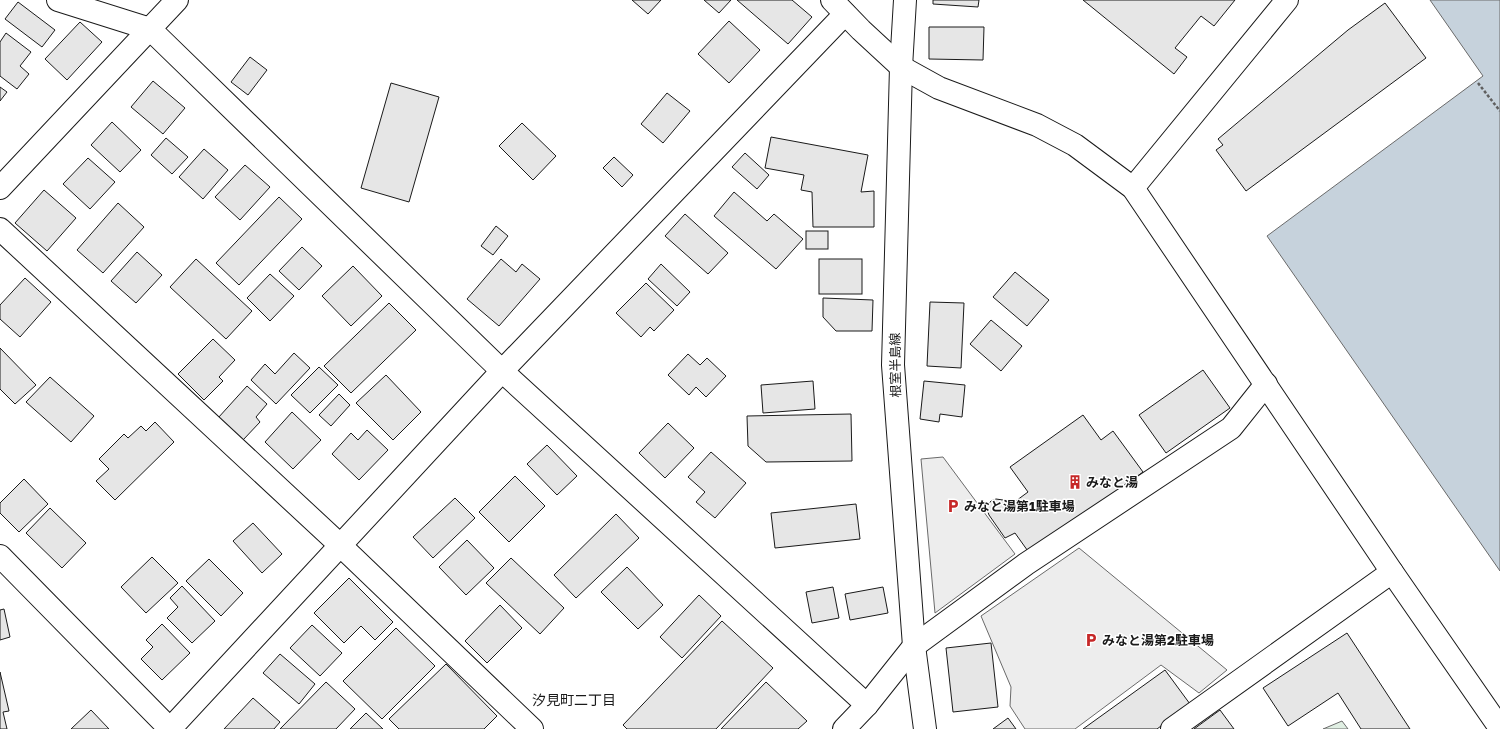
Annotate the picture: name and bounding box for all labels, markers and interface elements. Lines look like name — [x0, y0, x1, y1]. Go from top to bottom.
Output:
street label: 根室半島線 — [886, 332, 904, 398]
building icon: みなと湯 — [1067, 474, 1083, 490]
place label: みなと湯 — [1086, 474, 1138, 490]
parking icon: みなと湯第1駐車場 — [945, 498, 961, 514]
place label: みなと湯第1駐車場 — [964, 498, 1075, 514]
parking icon: みなと湯第2駐車場 — [1083, 632, 1099, 648]
place label: みなと湯第2駐車場 — [1102, 632, 1214, 648]
district label: 汐見町二丁目 — [532, 691, 616, 708]

